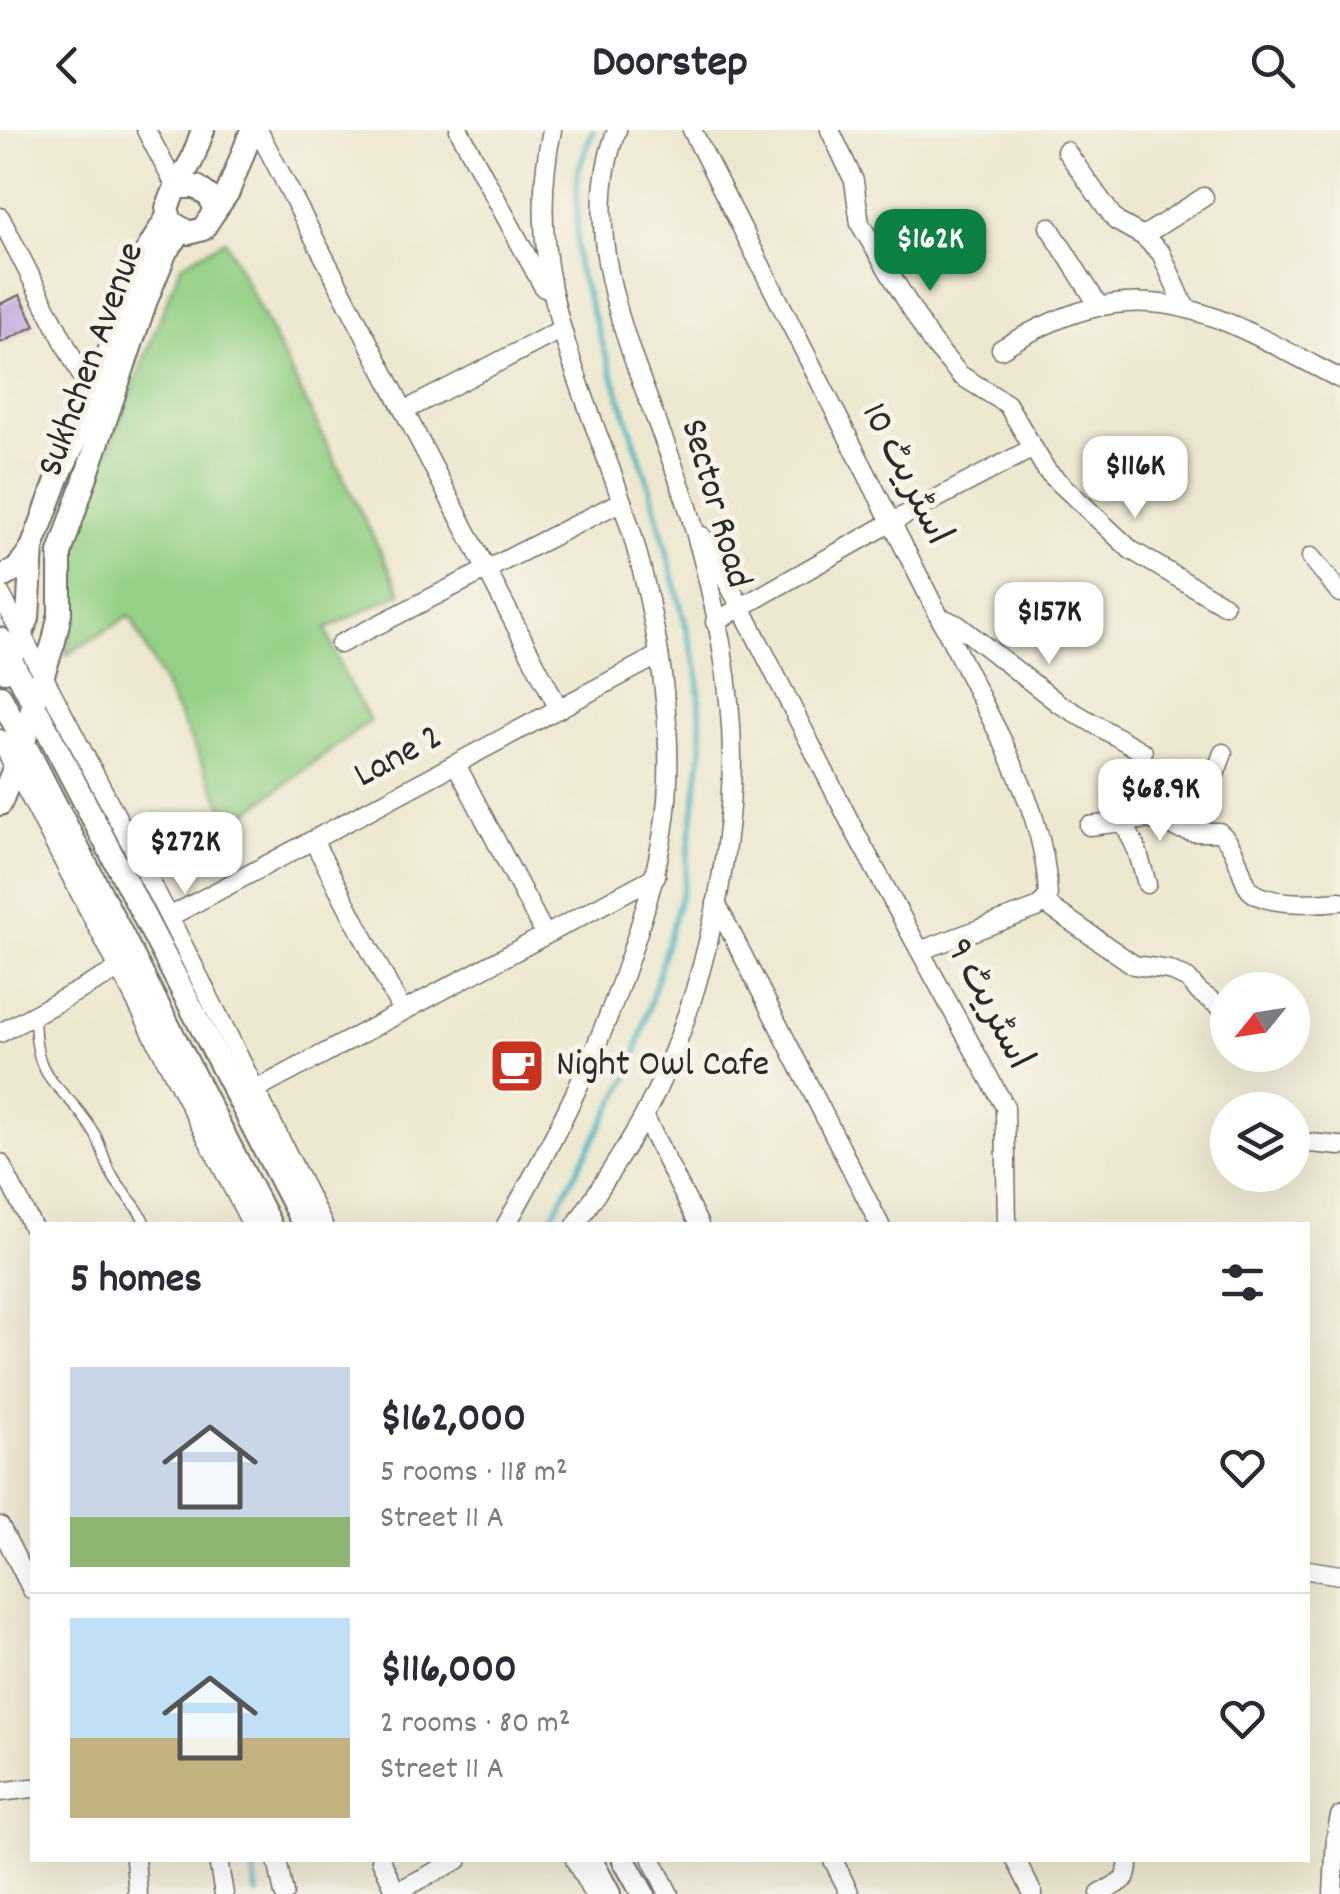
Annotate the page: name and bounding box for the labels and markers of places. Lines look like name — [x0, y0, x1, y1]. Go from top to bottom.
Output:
pin: $162K — [860, 209, 1000, 294]
pin: $116K — [1065, 436, 1205, 521]
pin: $157K — [979, 582, 1119, 667]
pin: $68.9K — [1079, 759, 1241, 844]
pin: $272K — [115, 812, 255, 897]
cafe icon: Night Owl Cafe — [487, 1036, 547, 1096]
place label: Night Owl Cafe — [556, 1039, 769, 1094]

